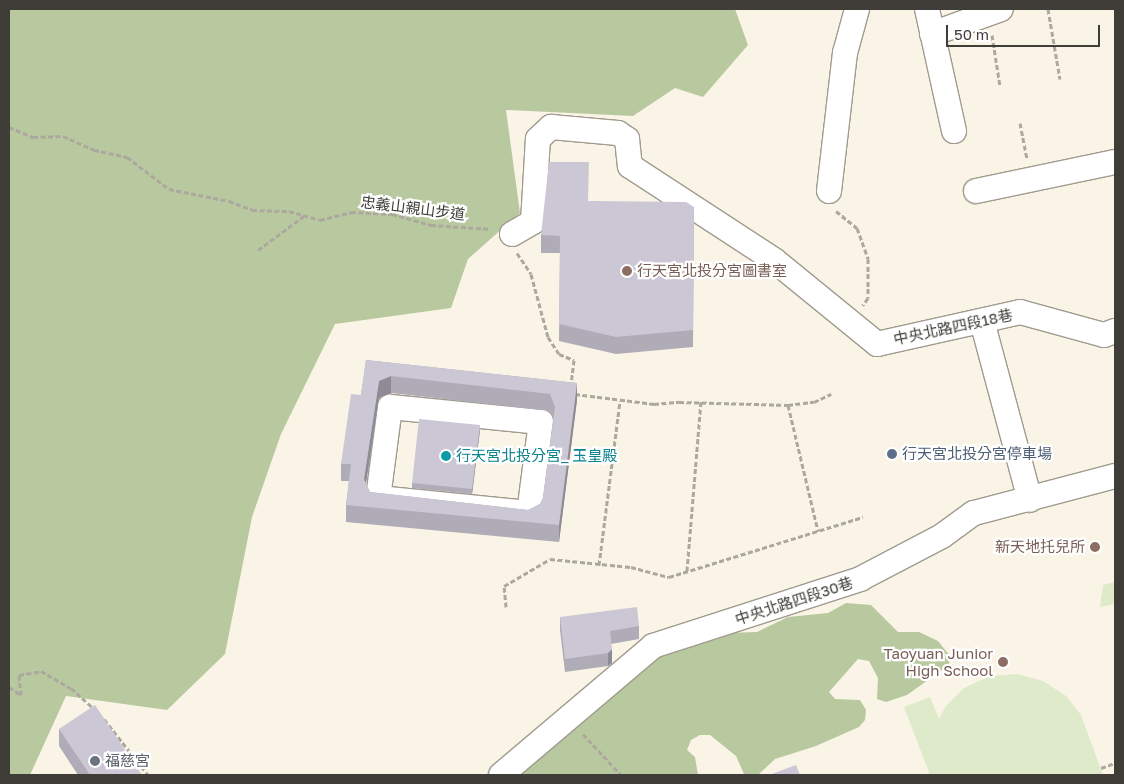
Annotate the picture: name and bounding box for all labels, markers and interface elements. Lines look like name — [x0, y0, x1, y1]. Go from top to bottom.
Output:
scale bar — [949, 15, 1103, 47]
text: 50 m — [954, 25, 989, 43]
street label: 忠義山親山步道 — [360, 193, 466, 223]
place label: 行天宮北投分宮圖書室 — [637, 262, 787, 280]
marker: 行天宮北投分宮圖書室 — [621, 265, 633, 277]
street label: 中央北路四段18巷 — [892, 306, 1014, 348]
place label: 行天宮北投分宮停車場 — [902, 445, 1052, 463]
place label: 行天宮北投分宮_ 玉皇殿 — [456, 447, 617, 465]
marker: 行天宮北投分宮停車場 — [886, 448, 898, 460]
marker: 行天宮北投分宮_ 玉皇殿 — [440, 450, 452, 462]
place label: 新天地托兒所 — [995, 538, 1085, 556]
marker: 新天地托兒所 — [1089, 541, 1101, 553]
street label: 中央北路四段30巷 — [733, 573, 855, 629]
place label: Taoyuan Junior High School — [883, 644, 993, 679]
marker: Taoyuan Junior High School — [997, 656, 1009, 668]
place label: 福慈宮 — [105, 752, 150, 770]
marker: 福慈宮 — [89, 755, 101, 767]

